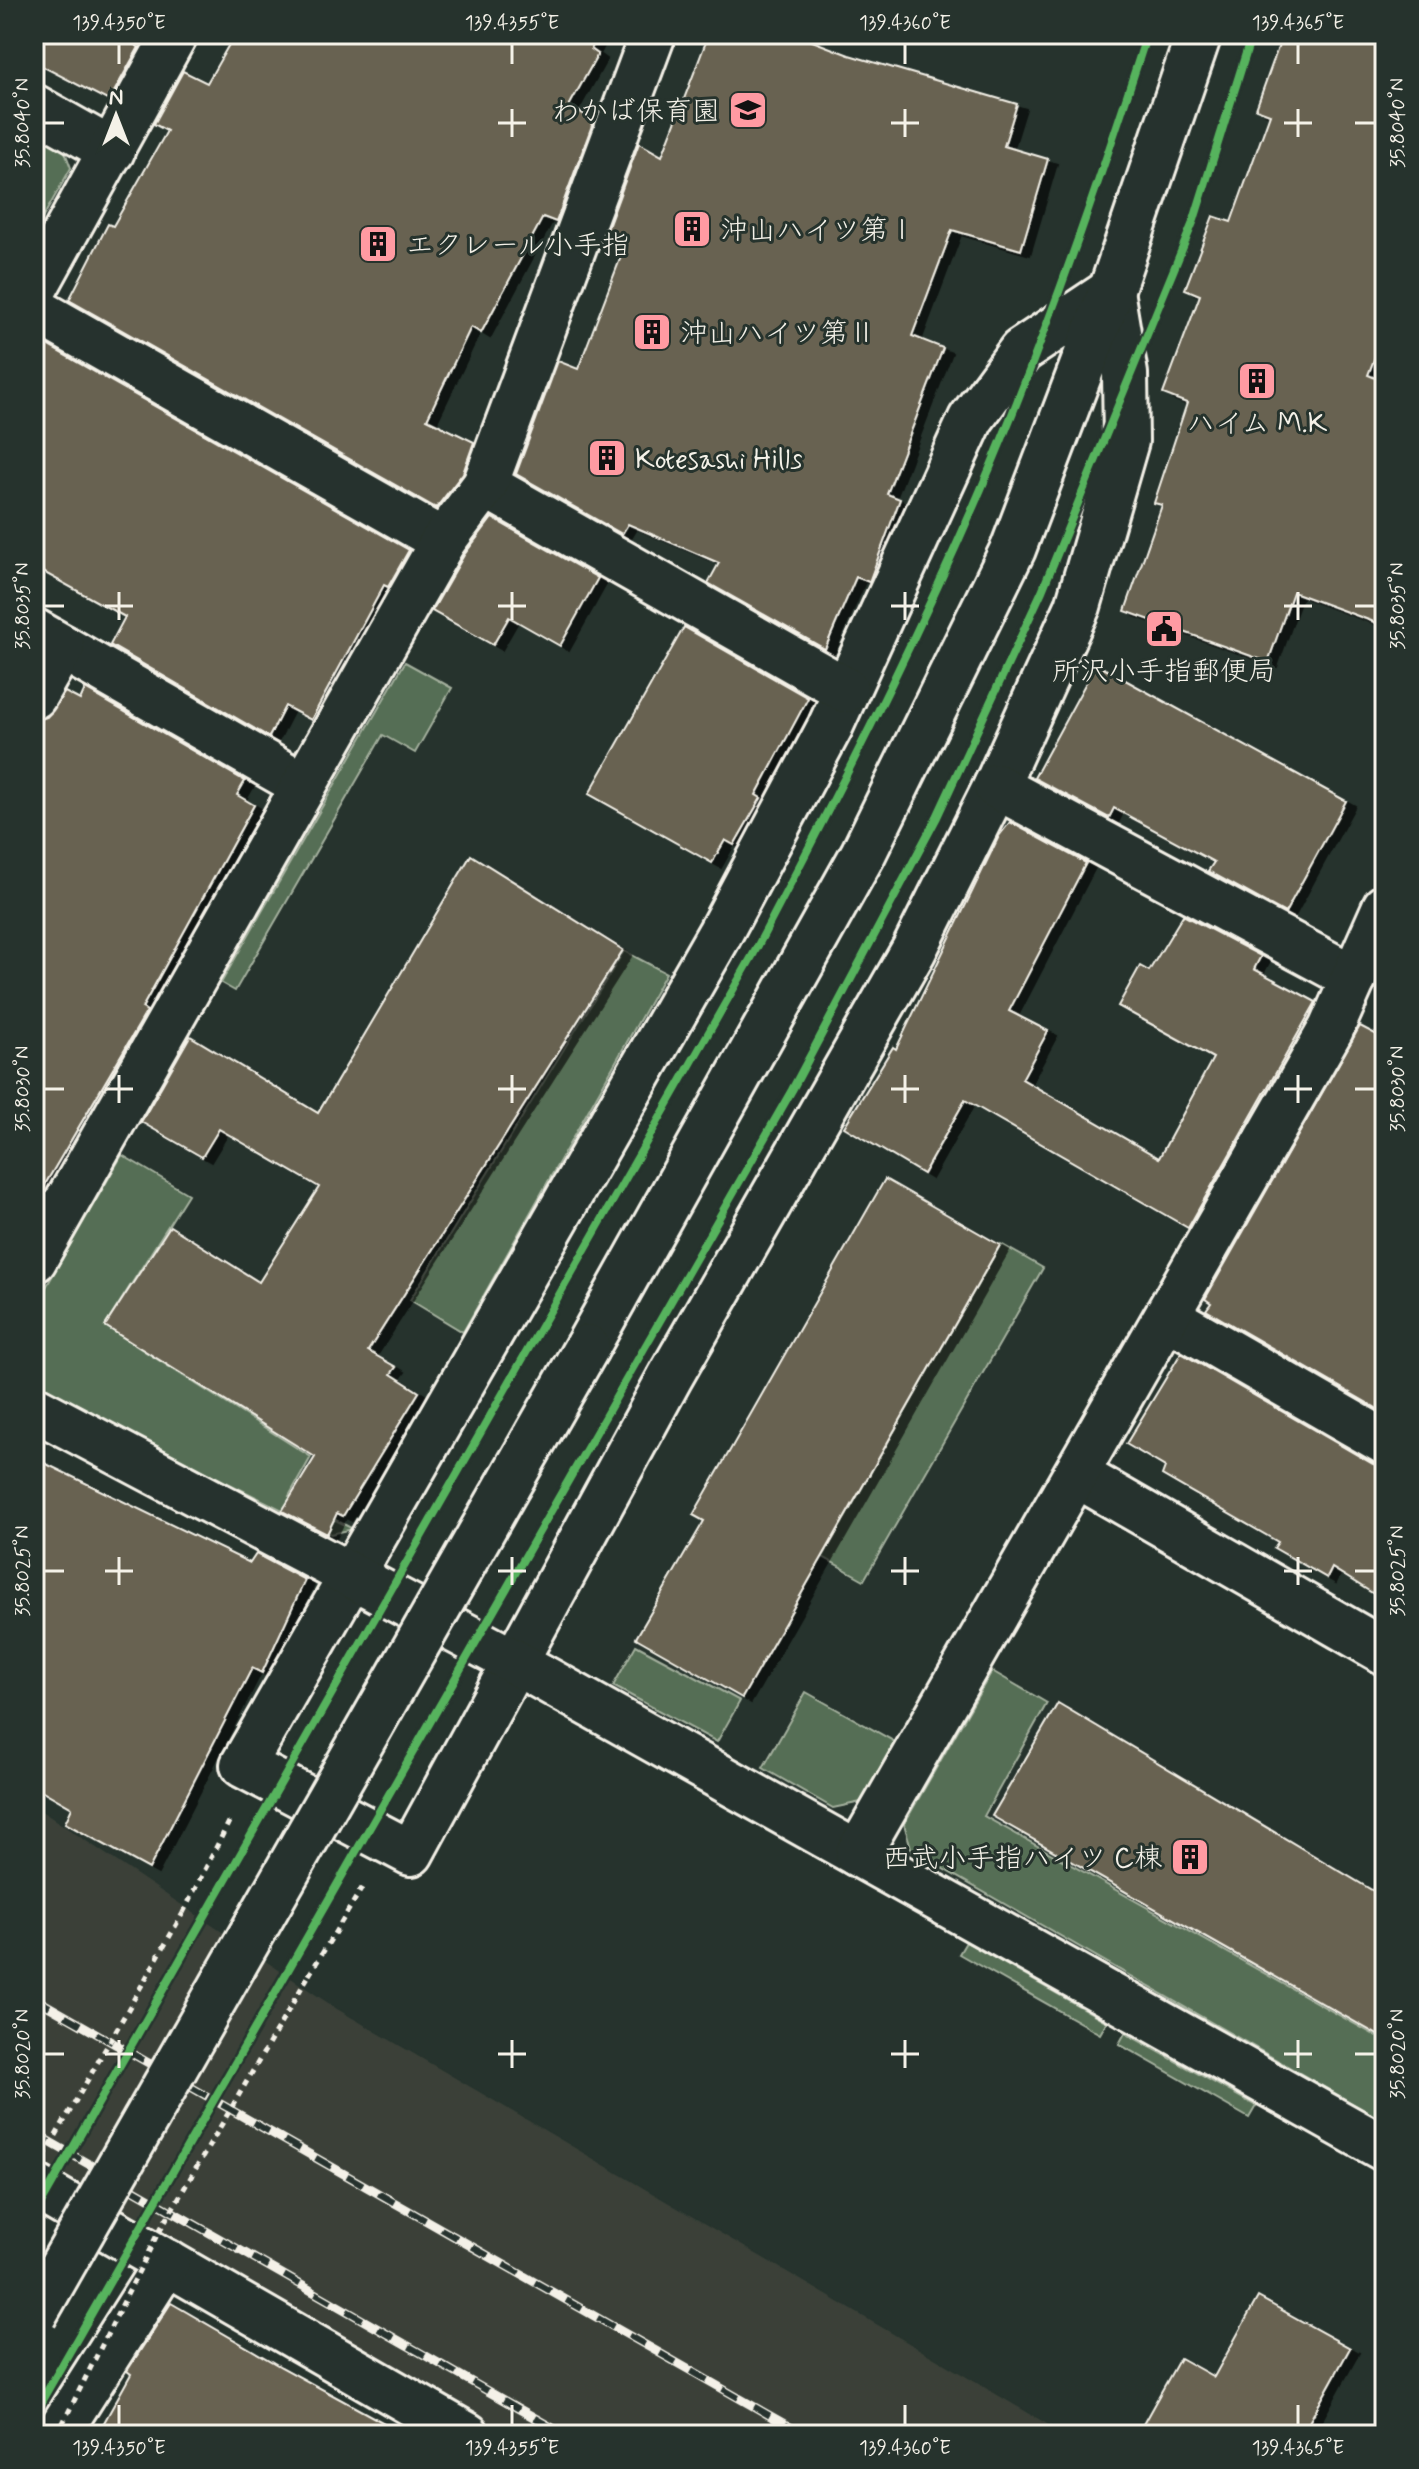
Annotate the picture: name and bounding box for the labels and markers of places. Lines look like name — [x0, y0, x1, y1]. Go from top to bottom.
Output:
school or university icon: わかば保育園 — [727, 89, 769, 131]
place label: わかば保育園 — [552, 94, 720, 131]
building icon: 沖山ハイツ第Ⅰ — [671, 208, 713, 250]
place label: 沖山ハイツ第Ⅰ — [720, 213, 916, 250]
building icon: エクレール小手指 — [357, 223, 399, 265]
place label: エクレール小手指 — [406, 228, 629, 265]
building icon: 沖山ハイツ第Ⅱ — [631, 311, 673, 353]
place label: 沖山ハイツ第Ⅱ — [680, 316, 876, 353]
building icon: ハイム M.K — [1236, 360, 1278, 402]
place label: ハイム M.K — [1187, 406, 1328, 443]
building icon: Kotesashi Hills — [586, 437, 628, 479]
place label: Kotesashi Hills — [635, 442, 803, 479]
public building icon: 所沢小手指郵便局 — [1143, 608, 1185, 650]
place label: 所沢小手指郵便局 — [1052, 654, 1276, 691]
building icon: 西武小手指ハイツ C棟 — [1169, 1836, 1211, 1878]
place label: 西武小手指ハイツ C棟 — [883, 1841, 1162, 1878]

